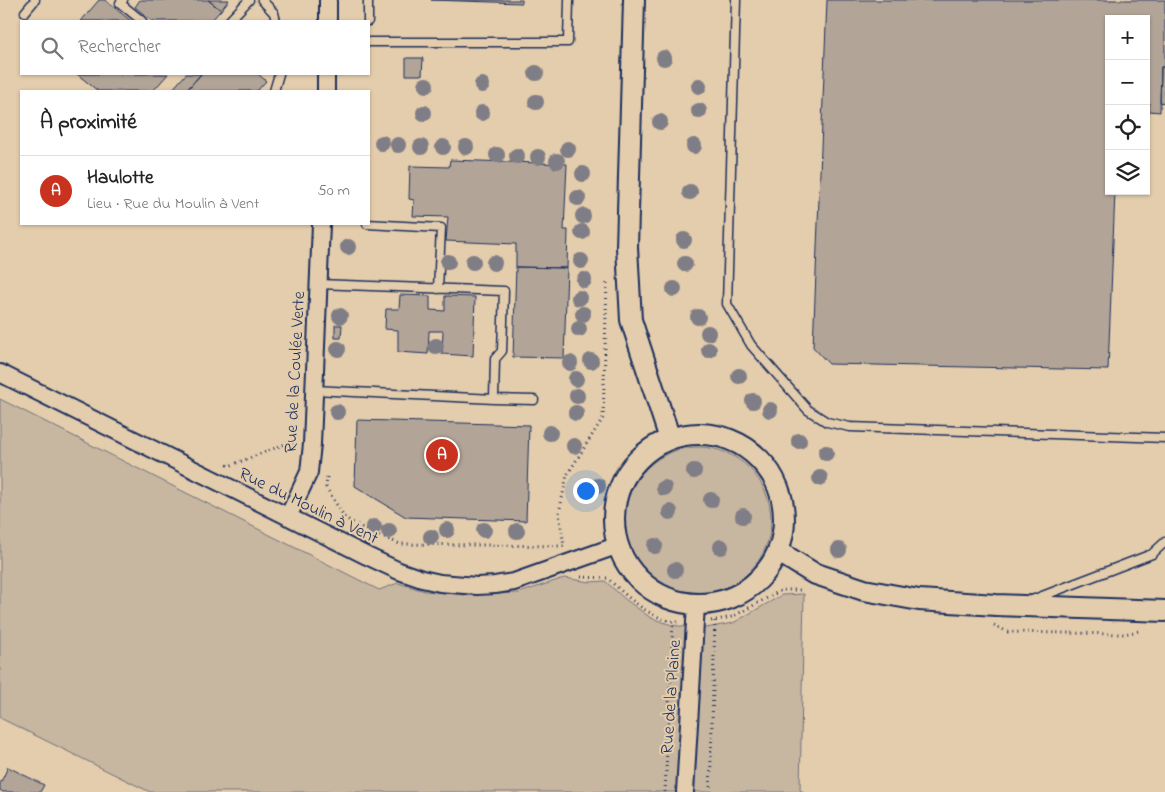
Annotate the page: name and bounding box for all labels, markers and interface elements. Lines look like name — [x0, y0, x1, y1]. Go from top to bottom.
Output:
map controls — [1105, 15, 1150, 195]
button: + — [1105, 15, 1150, 60]
search box — [20, 20, 370, 75]
icon: search — [38, 34, 66, 62]
text: Rechercher — [78, 34, 161, 61]
button: − — [1105, 60, 1150, 105]
button: locate — [1105, 105, 1150, 150]
text: À proximité — [40, 108, 137, 138]
button: layers — [1105, 150, 1150, 195]
text: Haulotte — [87, 165, 153, 192]
text: A — [51, 179, 61, 203]
text: 50 m — [318, 179, 350, 203]
text: Lieu · Rue du Moulin à Vent — [87, 192, 259, 216]
street label: Rue de la Coulée Verte — [279, 290, 313, 454]
pin: A — [426, 436, 458, 474]
street label: Rue du Moulin à Vent — [234, 462, 383, 552]
your location — [573, 478, 599, 504]
street label: Rue de la Plaine — [655, 638, 689, 755]

